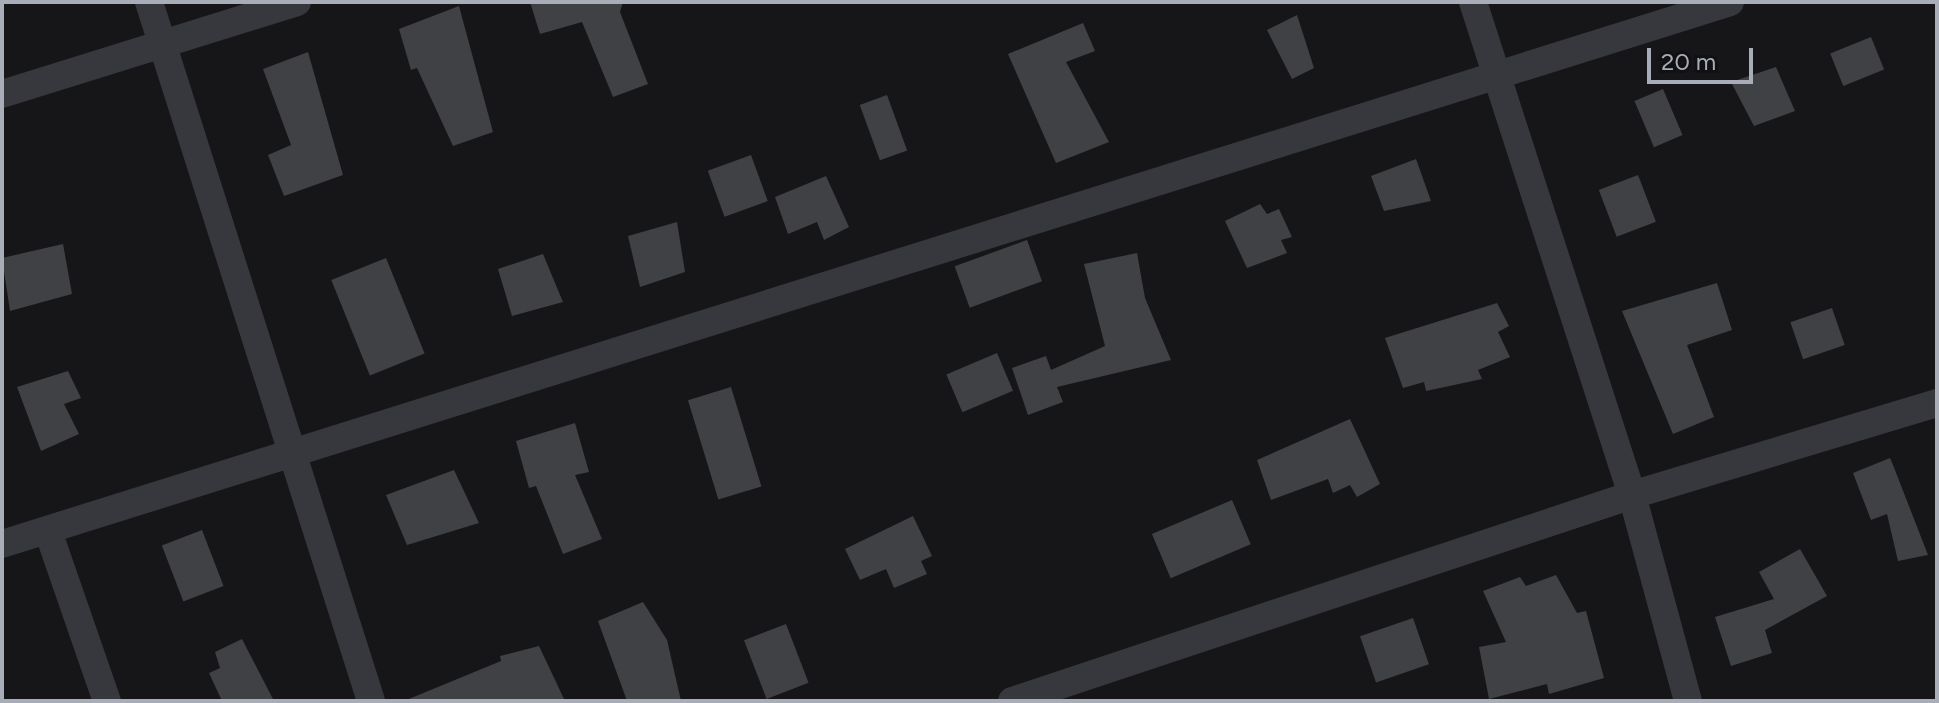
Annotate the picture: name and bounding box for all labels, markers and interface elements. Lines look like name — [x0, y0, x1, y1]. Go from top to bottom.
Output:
scale bar — [1651, 32, 1757, 82]
text: 20 m — [1661, 47, 1716, 76]

